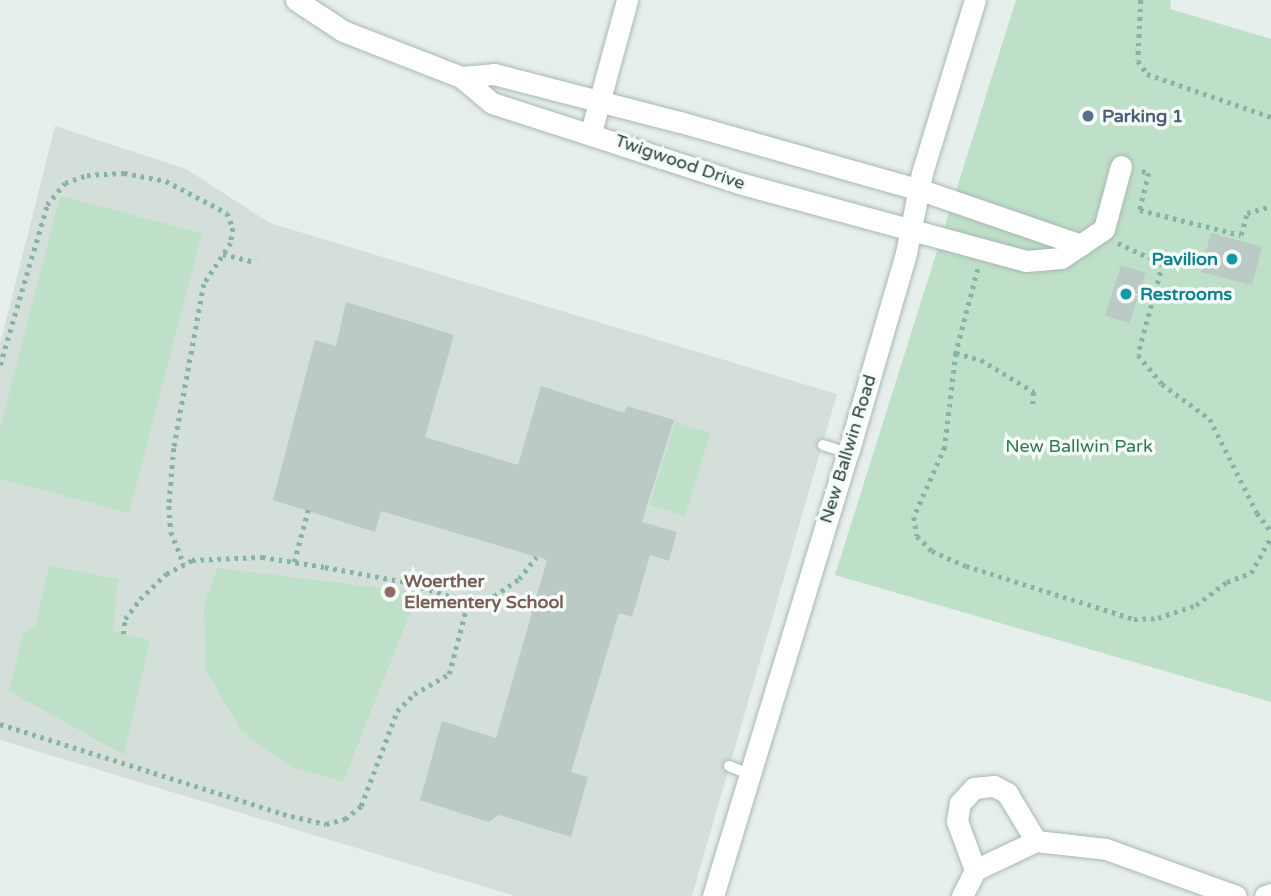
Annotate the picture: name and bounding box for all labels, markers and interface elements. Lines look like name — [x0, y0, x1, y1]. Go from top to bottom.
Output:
place label: Parking 1 — [1102, 105, 1183, 127]
marker: Parking 1 — [1080, 108, 1096, 124]
street label: Twigwood Drive — [612, 130, 748, 194]
place label: Pavilion — [1152, 248, 1218, 270]
marker: Pavilion — [1224, 251, 1240, 267]
place label: Restrooms — [1140, 283, 1232, 305]
marker: Restrooms — [1118, 286, 1134, 302]
street label: New Ballwin Road — [815, 372, 881, 526]
park label: New Ballwin Park — [1005, 435, 1153, 457]
place label: Woerther Elementery School — [404, 571, 564, 614]
marker: Woerther Elementery School — [382, 584, 398, 600]

